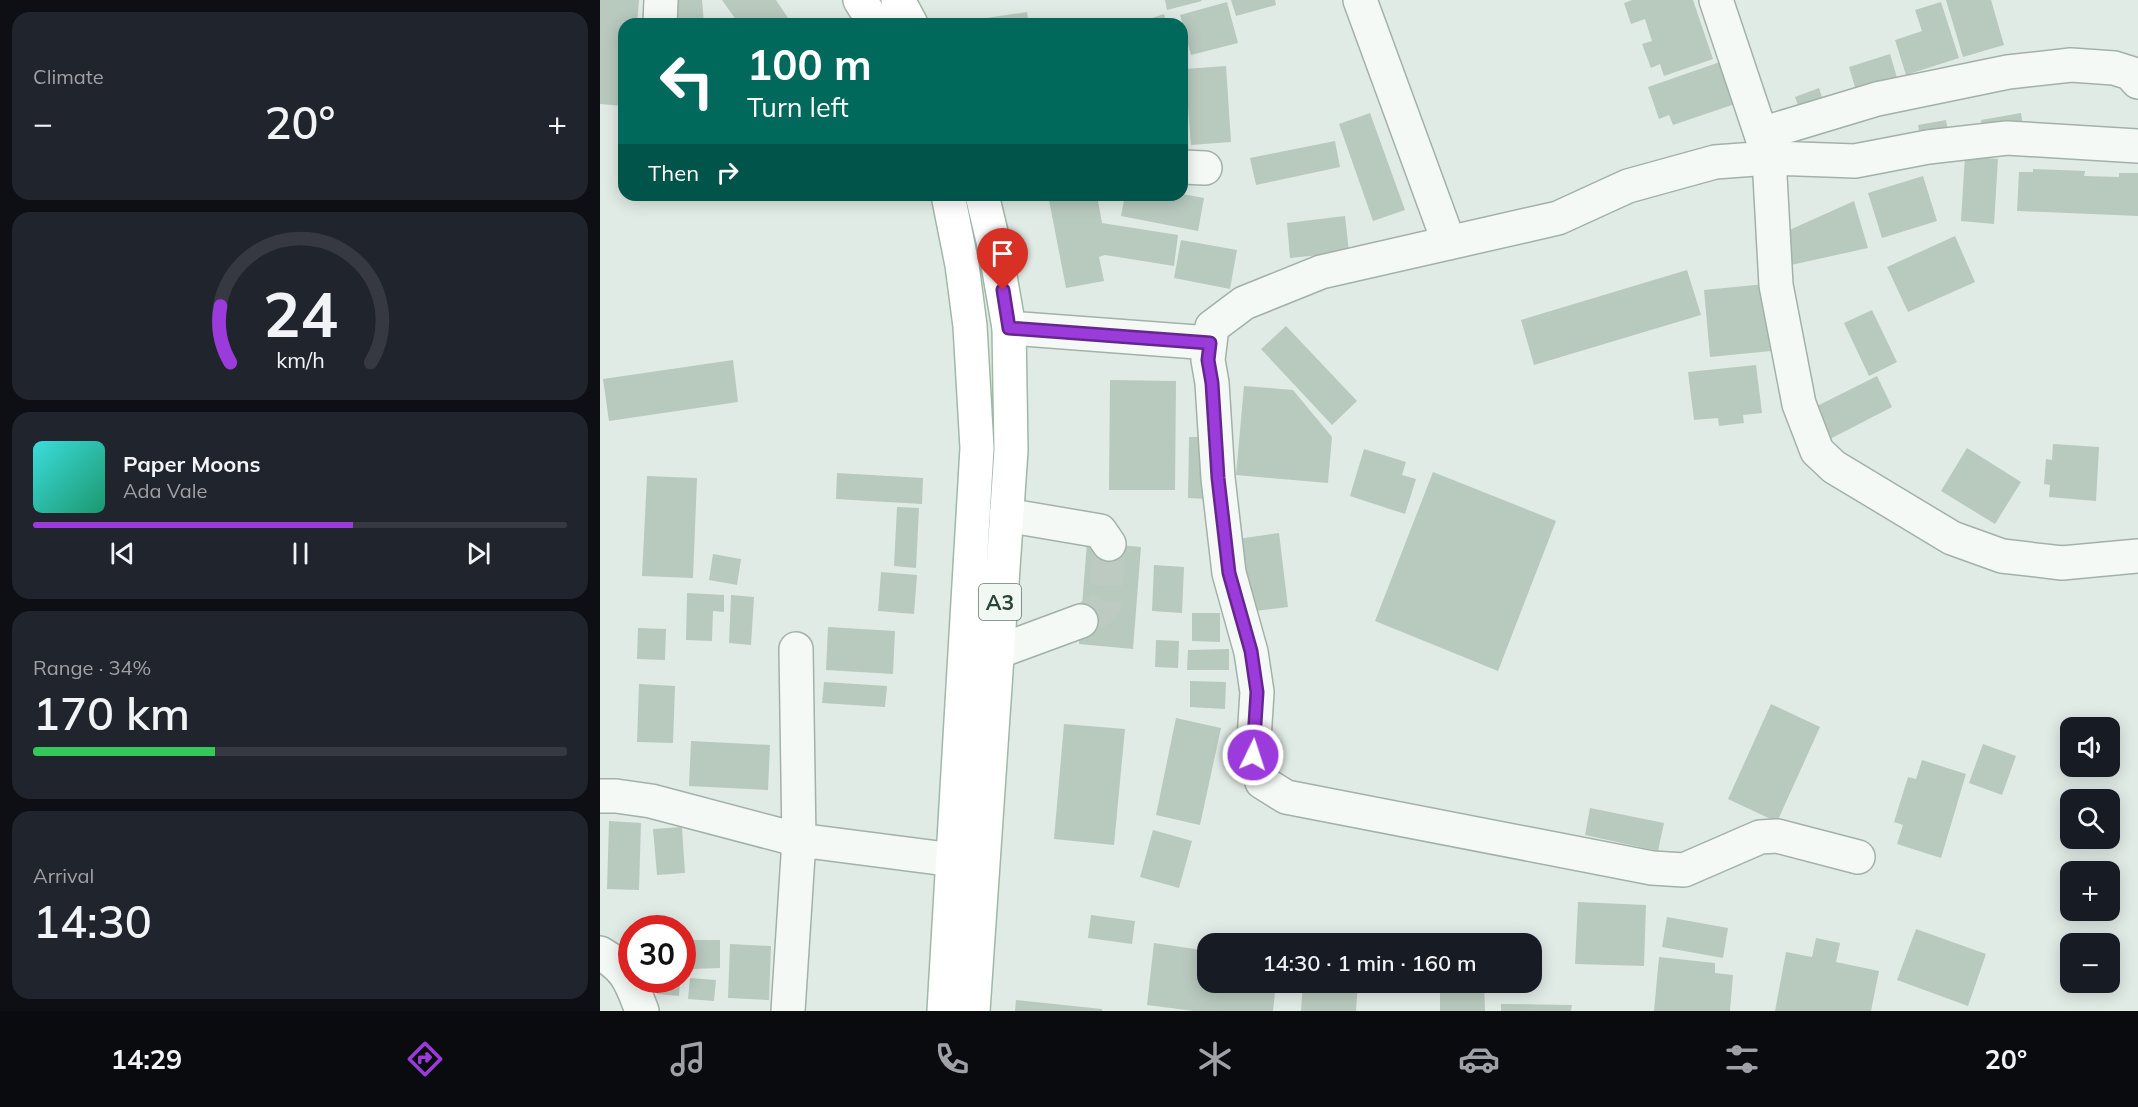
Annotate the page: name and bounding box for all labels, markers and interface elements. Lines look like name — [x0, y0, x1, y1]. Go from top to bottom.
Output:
text: 100 m — [747, 38, 872, 91]
icon: left — [648, 42, 726, 120]
text: Climate — [33, 64, 104, 89]
text: Turn left — [747, 90, 849, 124]
text: 20° — [265, 94, 335, 150]
text: − — [33, 102, 53, 143]
text: + — [547, 102, 567, 143]
icon: right — [711, 156, 744, 189]
text: Then — [648, 159, 699, 187]
pin — [977, 228, 1028, 290]
icon: arrive — [986, 237, 1019, 270]
text: 24 — [263, 274, 337, 353]
text: km/h — [276, 346, 324, 373]
text: Paper Moons — [123, 450, 261, 478]
text: Ada Vale — [123, 478, 207, 503]
icon: previous — [106, 537, 139, 570]
icon: pause — [284, 537, 317, 570]
icon: next — [462, 537, 495, 570]
road number: A3 — [979, 584, 1021, 620]
text: Range · 34% — [33, 655, 151, 680]
text: 170 km — [33, 685, 190, 741]
map controls — [2060, 717, 2120, 993]
button: sound — [2060, 717, 2120, 777]
position arrow — [1221, 723, 1285, 787]
button: search — [2060, 789, 2120, 849]
button: + — [2060, 861, 2120, 921]
text: Arrival — [33, 863, 94, 888]
text: 14:30 — [33, 893, 152, 949]
speed limit sign: 30 — [618, 915, 696, 993]
button: − — [2060, 933, 2120, 993]
text: 14:30 · 1 min · 160 m — [1262, 949, 1477, 977]
icon: directions — [404, 1038, 446, 1080]
icon: music — [667, 1038, 709, 1080]
icon: phone — [931, 1038, 973, 1080]
icon: climate — [1194, 1038, 1236, 1080]
icon: car — [1458, 1038, 1500, 1080]
icon: filters — [1721, 1038, 1763, 1080]
text: 14:29 — [111, 1042, 182, 1076]
text: 20° — [1985, 1042, 2027, 1076]

